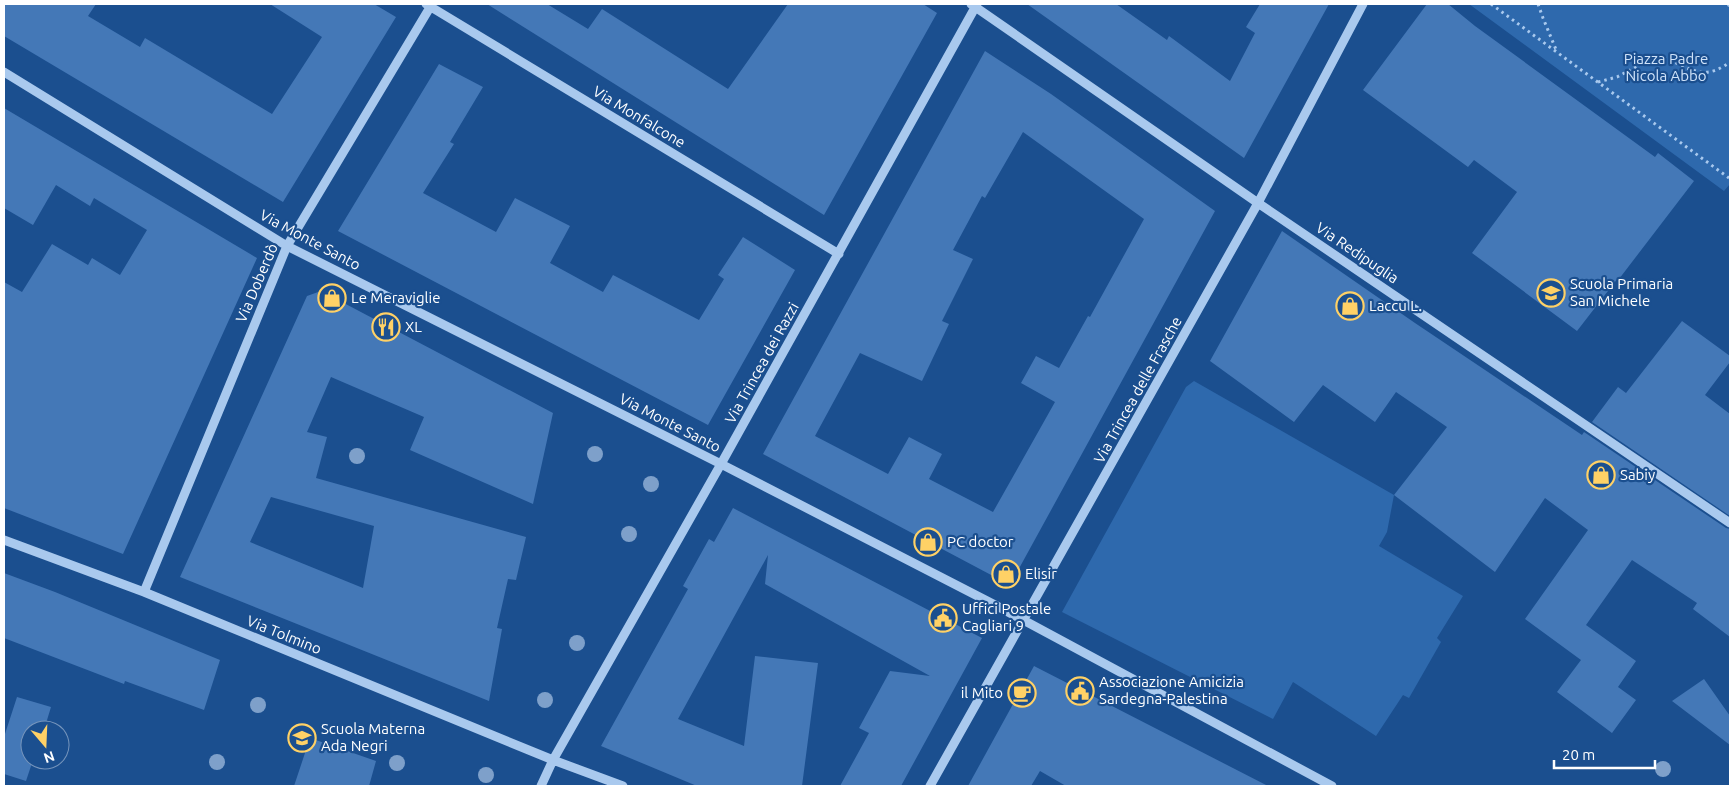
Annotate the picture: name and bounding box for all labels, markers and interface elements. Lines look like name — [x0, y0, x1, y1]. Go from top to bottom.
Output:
park label: Piazza Padre Nicola Abbo — [1624, 50, 1708, 84]
street label: Via Monfalcone — [590, 82, 689, 151]
street label: Via Monte Santo — [257, 206, 363, 273]
street label: Via Redipuglia — [1313, 219, 1402, 286]
street label: Via Doberdò — [232, 241, 281, 325]
place label: Scuola Primaria San Michele — [1570, 275, 1673, 309]
school or university icon: Scuola Primaria San Michele — [1536, 278, 1566, 308]
shop icon: Le Meraviglie — [317, 283, 347, 313]
place label: Le Meraviglie — [351, 289, 440, 306]
shop icon: Laccu L. — [1335, 291, 1365, 321]
place label: Laccu L. — [1369, 297, 1422, 314]
street label: Via Trincea dei Razzi — [721, 299, 802, 426]
restaurant icon: XL — [371, 312, 401, 342]
street label: Via Trincea delle Frasche — [1090, 314, 1185, 466]
place label: XL — [405, 318, 422, 335]
street label: Via Monte Santo — [617, 390, 724, 455]
shop icon: Sabiy — [1586, 460, 1616, 490]
place label: Sabiy — [1620, 466, 1655, 483]
shop icon: PC doctor — [913, 527, 943, 557]
place label: PC doctor — [947, 533, 1014, 550]
shop icon: Elisir — [991, 559, 1021, 589]
place label: Elisir — [1025, 565, 1057, 582]
place label: Uffici Postale Cagliari 9 — [962, 600, 1051, 634]
public building icon: Uffici Postale Cagliari 9 — [928, 603, 958, 633]
street label: Via Tolmino — [244, 612, 324, 657]
place label: Associazione Amicizia Sardegna-Palestina — [1099, 673, 1244, 707]
public building icon: Associazione Amicizia Sardegna-Palestina — [1065, 676, 1095, 706]
cafe icon: il Mito — [1007, 678, 1037, 708]
place label: il Mito — [961, 684, 1003, 701]
north arrow — [20, 720, 70, 770]
place label: Scuola Materna Ada Negri — [321, 720, 425, 754]
school or university icon: Scuola Materna Ada Negri — [287, 723, 317, 753]
scale bar — [1554, 738, 1655, 770]
text: 20 m — [1562, 746, 1595, 763]
text: N — [42, 748, 57, 767]

